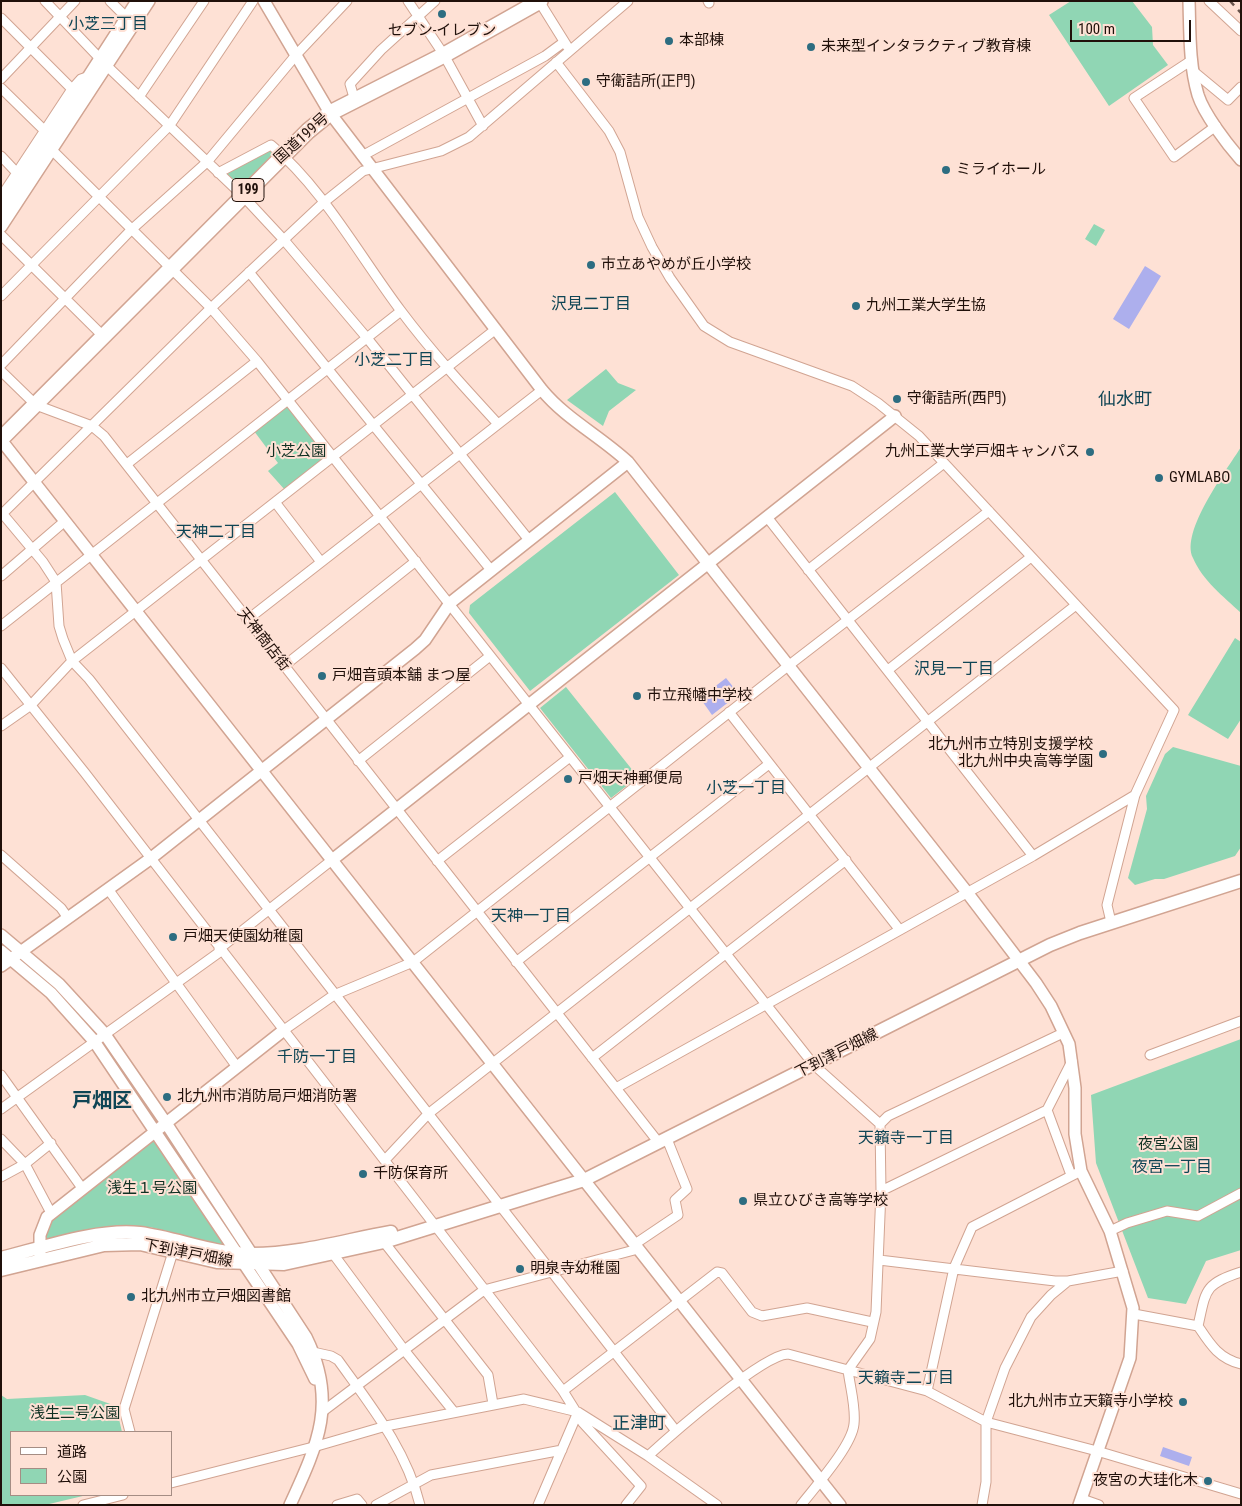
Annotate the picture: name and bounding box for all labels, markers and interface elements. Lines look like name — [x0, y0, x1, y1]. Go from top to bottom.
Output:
marker: セブン-イレブン — [436, 8, 448, 20]
scale bar — [1072, 10, 1193, 42]
district label: 小芝三丁目 — [68, 15, 148, 35]
text: 100 m — [1078, 20, 1115, 38]
place label: セブン-イレブン — [388, 22, 496, 40]
place label: 本部棟 — [679, 32, 724, 50]
marker: 本部棟 — [663, 35, 675, 47]
place label: 未来型インタラクティブ教育棟 — [821, 38, 1031, 56]
marker: 未来型インタラクティブ教育棟 — [805, 41, 817, 53]
place label: 守衛詰所(正門) — [596, 73, 695, 91]
marker: 守衛詰所(正門) — [580, 76, 592, 88]
street label: 国道199号 — [271, 110, 333, 168]
place label: ミライホール — [956, 161, 1046, 179]
marker: ミライホール — [940, 164, 952, 176]
road number: 199 — [232, 178, 264, 202]
place label: 市立あやめが丘小学校 — [601, 256, 751, 274]
marker: 市立あやめが丘小学校 — [585, 259, 597, 271]
district label: 沢見二丁目 — [551, 295, 631, 315]
place label: 九州工業大学生協 — [866, 297, 986, 315]
marker: 九州工業大学生協 — [850, 300, 862, 312]
district label: 小芝二丁目 — [354, 351, 434, 371]
district label: 仙水町 — [1098, 389, 1152, 411]
place label: 守衛詰所(西門) — [907, 390, 1006, 408]
marker: 守衛詰所(西門) — [891, 393, 903, 405]
park label: 小芝公園 — [266, 443, 326, 461]
place label: 九州工業大学戸畑キャンパス — [885, 443, 1080, 461]
marker: 九州工業大学戸畑キャンパス — [1084, 446, 1096, 458]
place label: GYMLABO — [1169, 469, 1230, 487]
marker: GYMLABO — [1153, 472, 1165, 484]
district label: 天神二丁目 — [176, 523, 256, 543]
street label: 天神商店街 — [233, 605, 293, 675]
district label: 沢見一丁目 — [914, 660, 994, 680]
place label: 戸畑音頭本舗 まつ屋 — [332, 667, 470, 685]
marker: 戸畑音頭本舗 まつ屋 — [316, 670, 328, 682]
place label: 市立飛幡中学校 — [647, 687, 752, 705]
marker: 市立飛幡中学校 — [631, 690, 643, 702]
place label: 北九州市立特別支援学校 北九州中央高等学園 — [928, 736, 1093, 771]
marker: 北九州市立特別支援学校 北九州中央高等学園 — [1097, 748, 1109, 760]
place label: 戸畑天神郵便局 — [578, 770, 683, 788]
marker: 戸畑天神郵便局 — [562, 773, 574, 785]
district label: 小芝一丁目 — [706, 779, 786, 799]
district label: 天神一丁目 — [491, 907, 571, 927]
place label: 戸畑天使園幼稚園 — [183, 928, 303, 946]
marker: 戸畑天使園幼稚園 — [167, 931, 179, 943]
street label: 下到津戸畑線 — [793, 1026, 881, 1082]
district label: 千防一丁目 — [277, 1048, 357, 1068]
place label: 北九州市消防局戸畑消防署 — [177, 1088, 357, 1106]
district label: 戸畑区 — [72, 1090, 132, 1114]
marker: 北九州市消防局戸畑消防署 — [161, 1091, 173, 1103]
district label: 天籟寺一丁目 — [858, 1129, 954, 1149]
park label: 夜宮公園 — [1138, 1136, 1198, 1154]
district label: 夜宮一丁目 — [1132, 1158, 1212, 1178]
place label: 千防保育所 — [373, 1165, 448, 1183]
marker: 千防保育所 — [357, 1168, 369, 1180]
park label: 浅生１号公園 — [107, 1180, 197, 1198]
place label: 県立ひびき高等学校 — [753, 1192, 888, 1210]
marker: 県立ひびき高等学校 — [737, 1195, 749, 1207]
street label: 下到津戸畑線 — [142, 1237, 234, 1271]
place label: 明泉寺幼稚園 — [530, 1260, 620, 1278]
marker: 明泉寺幼稚園 — [514, 1263, 526, 1275]
place label: 北九州市立戸畑図書館 — [141, 1288, 291, 1306]
marker: 北九州市立戸畑図書館 — [125, 1291, 137, 1303]
district label: 天籟寺二丁目 — [858, 1369, 954, 1389]
place label: 北九州市立天籟寺小学校 — [1008, 1393, 1173, 1411]
marker: 北九州市立天籟寺小学校 — [1177, 1396, 1189, 1408]
park label: 浅生二号公園 — [30, 1405, 120, 1423]
district label: 正津町 — [612, 1413, 666, 1435]
legend — [10, 1431, 172, 1496]
text: 道路 — [57, 1443, 87, 1461]
text: 公園 — [57, 1468, 87, 1486]
place label: 夜宮の大珪化木 — [1093, 1472, 1198, 1490]
marker: 夜宮の大珪化木 — [1202, 1475, 1214, 1487]

